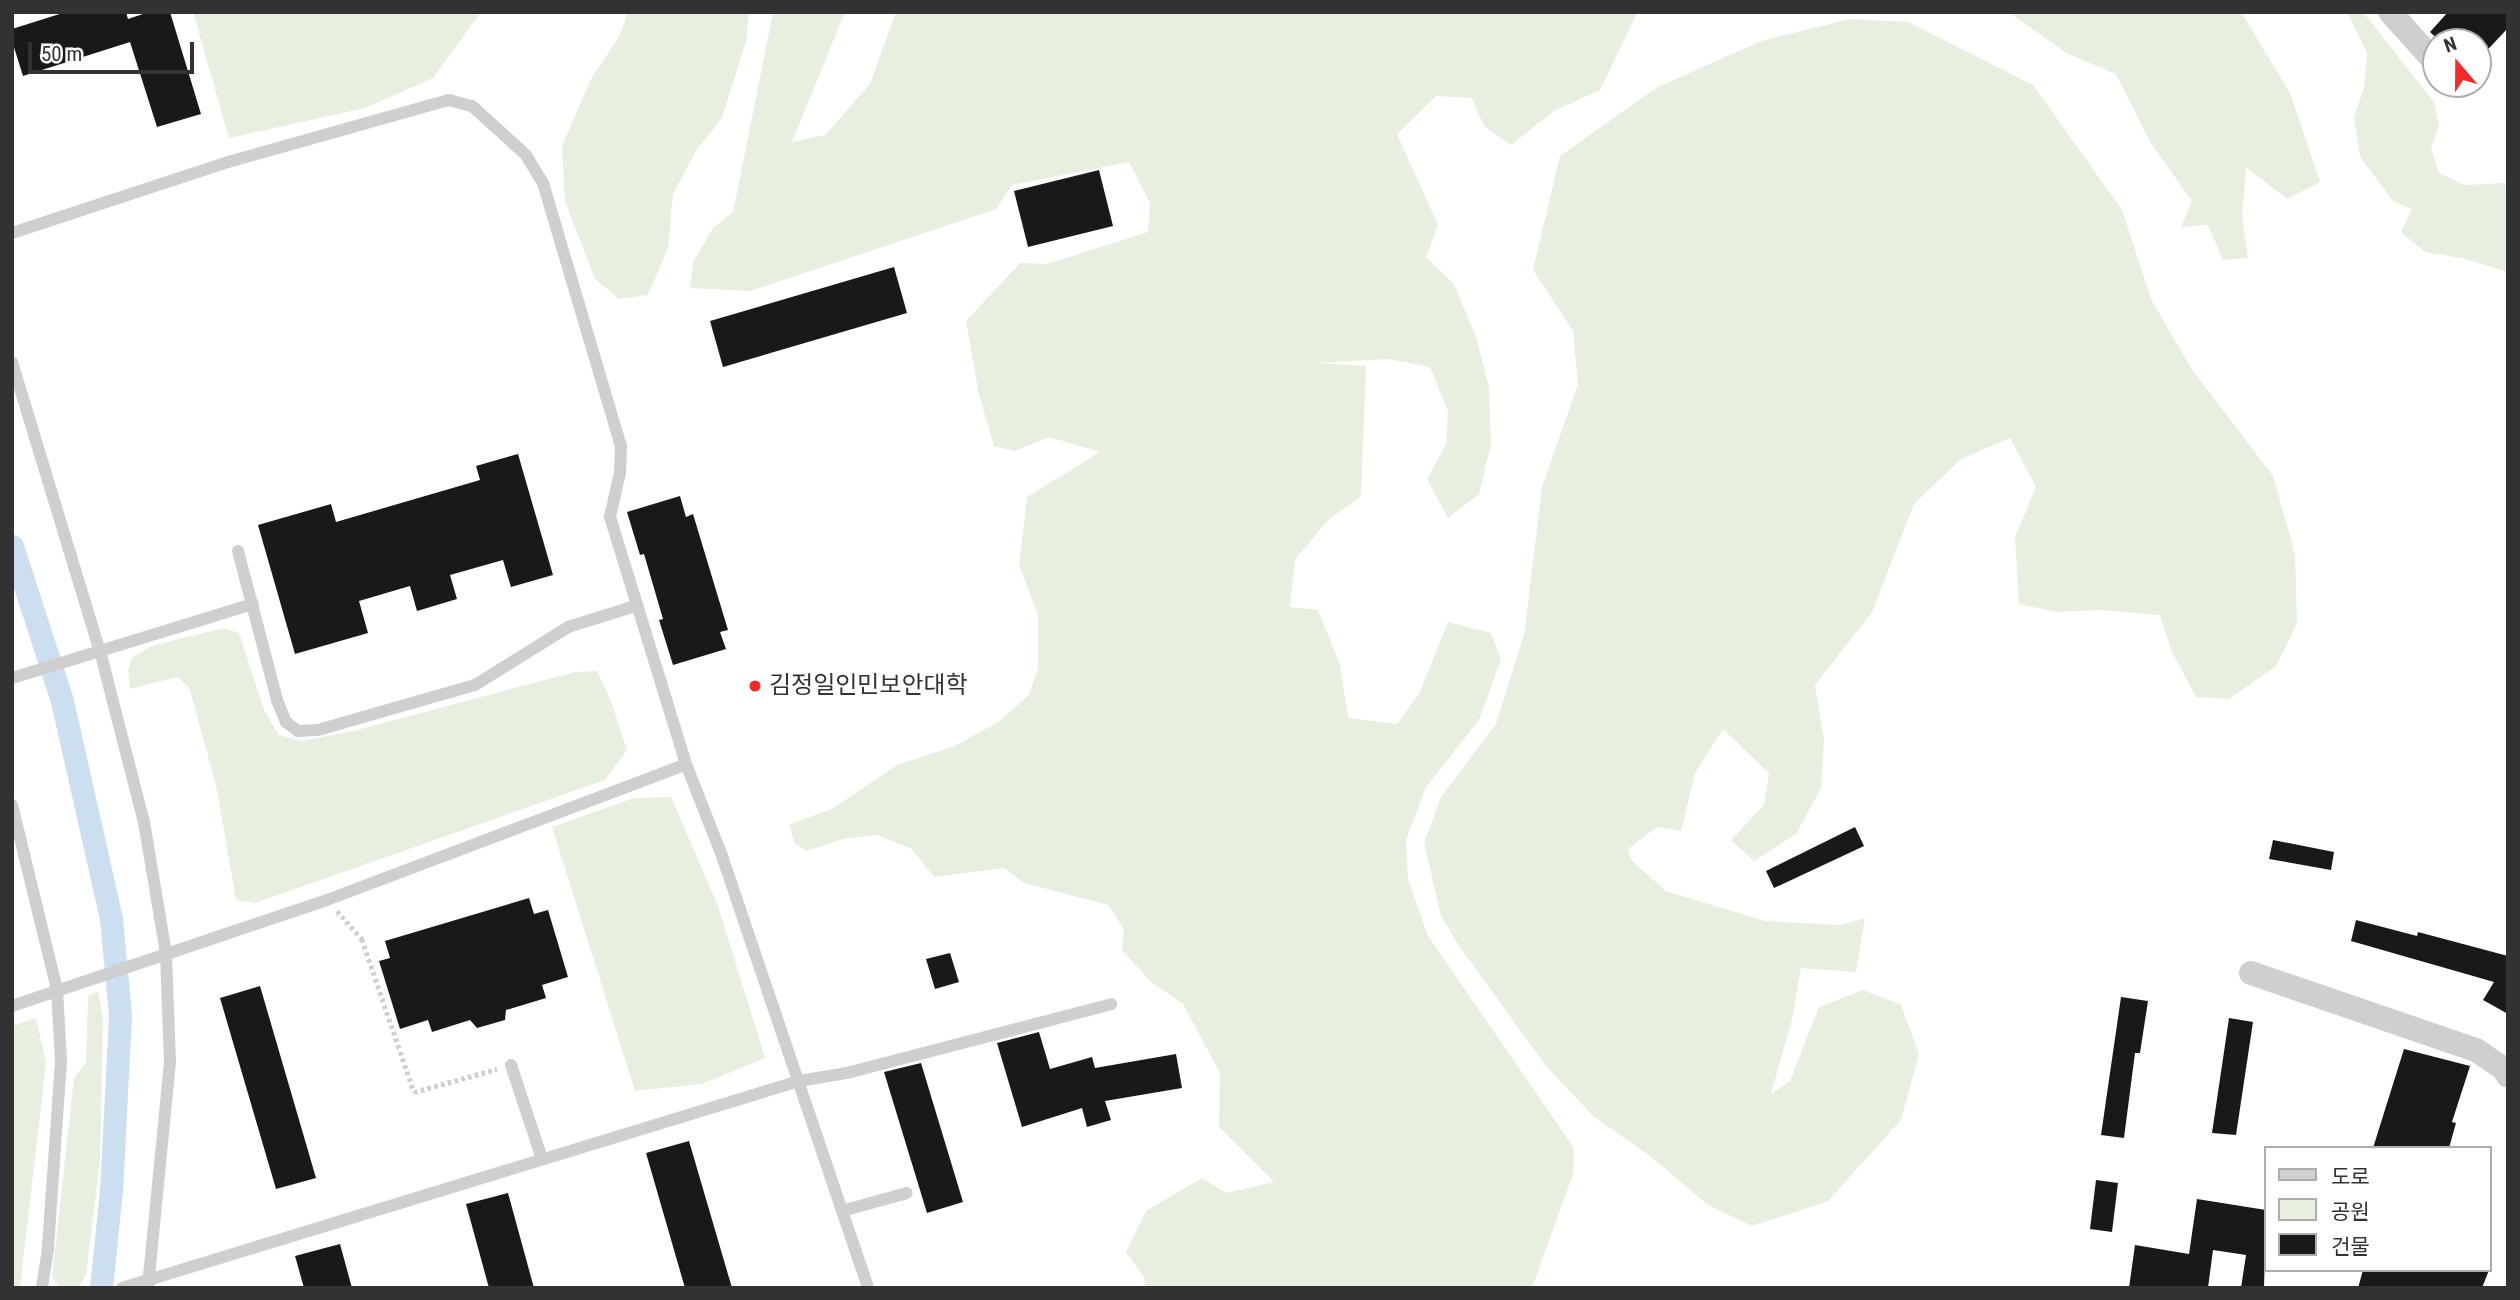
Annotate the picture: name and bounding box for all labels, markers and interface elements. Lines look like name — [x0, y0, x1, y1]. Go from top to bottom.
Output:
scale bar — [32, 28, 198, 72]
north arrow — [2422, 28, 2492, 98]
text: N — [2441, 32, 2460, 57]
text: 50 m — [41, 42, 82, 66]
place label: 김정일인민보안대학 — [769, 672, 968, 700]
marker: 김정일인민보안대학 — [747, 678, 763, 694]
legend — [2264, 1146, 2492, 1272]
text: 도로 — [2331, 1165, 2370, 1189]
text: 공원 — [2331, 1200, 2370, 1224]
text: 건물 — [2331, 1235, 2370, 1259]

